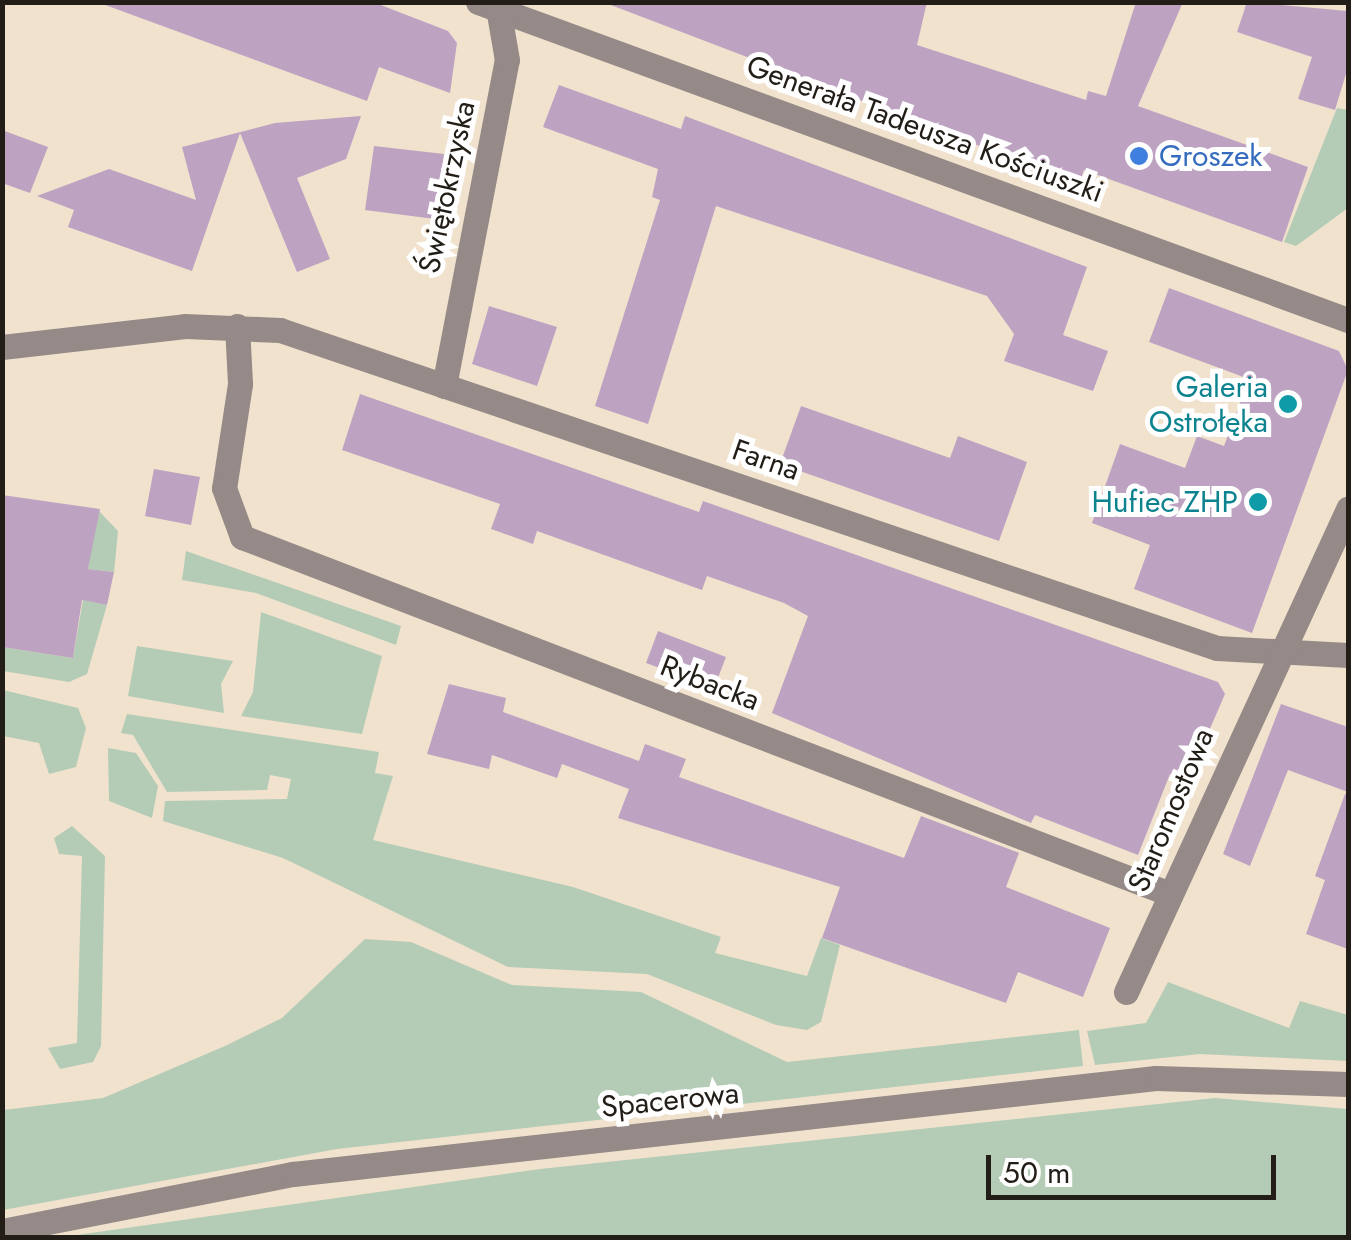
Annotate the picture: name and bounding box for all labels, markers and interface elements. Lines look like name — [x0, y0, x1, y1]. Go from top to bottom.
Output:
street label: Generała Tadeusza Kościuszki — [742, 48, 1108, 210]
street label: Świętokrzyska — [411, 98, 483, 276]
place label: Groszek — [1159, 138, 1263, 174]
marker: Groszek — [1128, 145, 1150, 167]
place label: Galeria Ostrołęka — [1149, 369, 1268, 440]
marker: Galeria Ostrołęka — [1277, 393, 1299, 415]
street label: Farna — [728, 432, 804, 488]
place label: Hufiec ZHP — [1091, 484, 1238, 520]
marker: Hufiec ZHP — [1247, 491, 1269, 513]
street label: Rybacka — [655, 648, 765, 718]
street label: Staromostowa — [1120, 723, 1222, 897]
street label: Spacerowa — [599, 1075, 741, 1125]
scale bar — [991, 1135, 1281, 1197]
text: 50 m — [1003, 1151, 1070, 1194]

